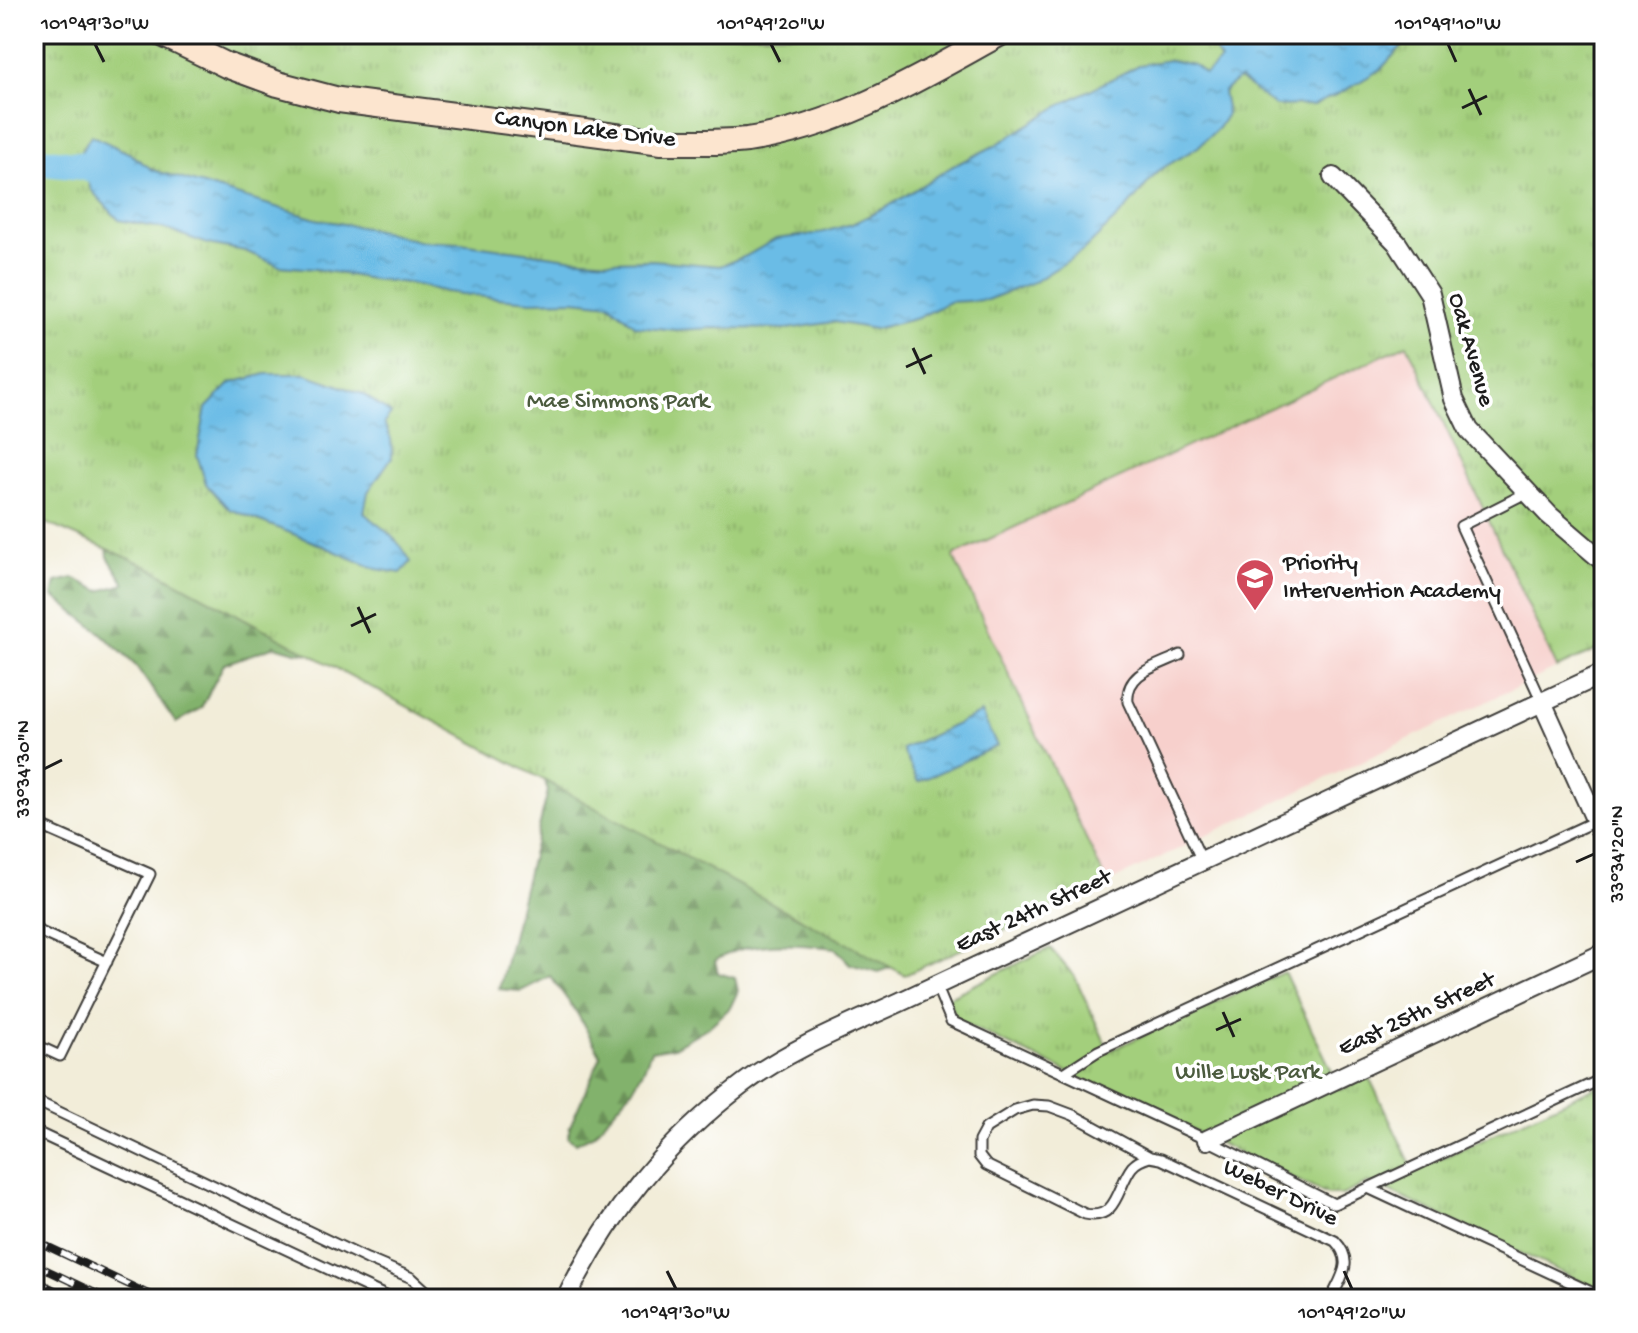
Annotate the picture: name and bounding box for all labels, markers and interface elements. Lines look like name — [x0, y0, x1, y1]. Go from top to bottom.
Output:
text: 101°49'30"W — [40, 14, 149, 37]
text: 101°49'20"W — [716, 14, 825, 37]
text: 101°49'10"W — [1394, 14, 1501, 37]
street label: Canyon Lake Drive — [493, 104, 678, 156]
street label: Oak Avenue — [1440, 290, 1500, 410]
park label: Mae Simmons Park — [527, 388, 712, 417]
place label: Priority Intervention Academy — [1282, 550, 1501, 607]
school or university icon: Priority Intervention Academy — [1234, 557, 1276, 612]
text: 33°34'30"N — [14, 720, 37, 819]
text: 33°34'20"N — [1608, 805, 1631, 904]
street label: East 24th Street — [952, 862, 1118, 961]
street label: East 25th Street — [1334, 965, 1502, 1064]
park label: Wille Lusk Park — [1175, 1059, 1323, 1088]
street label: Weber Drive — [1218, 1154, 1343, 1235]
text: 101°49'30"W — [621, 1303, 730, 1326]
text: 101°49'20"W — [1297, 1303, 1406, 1326]

